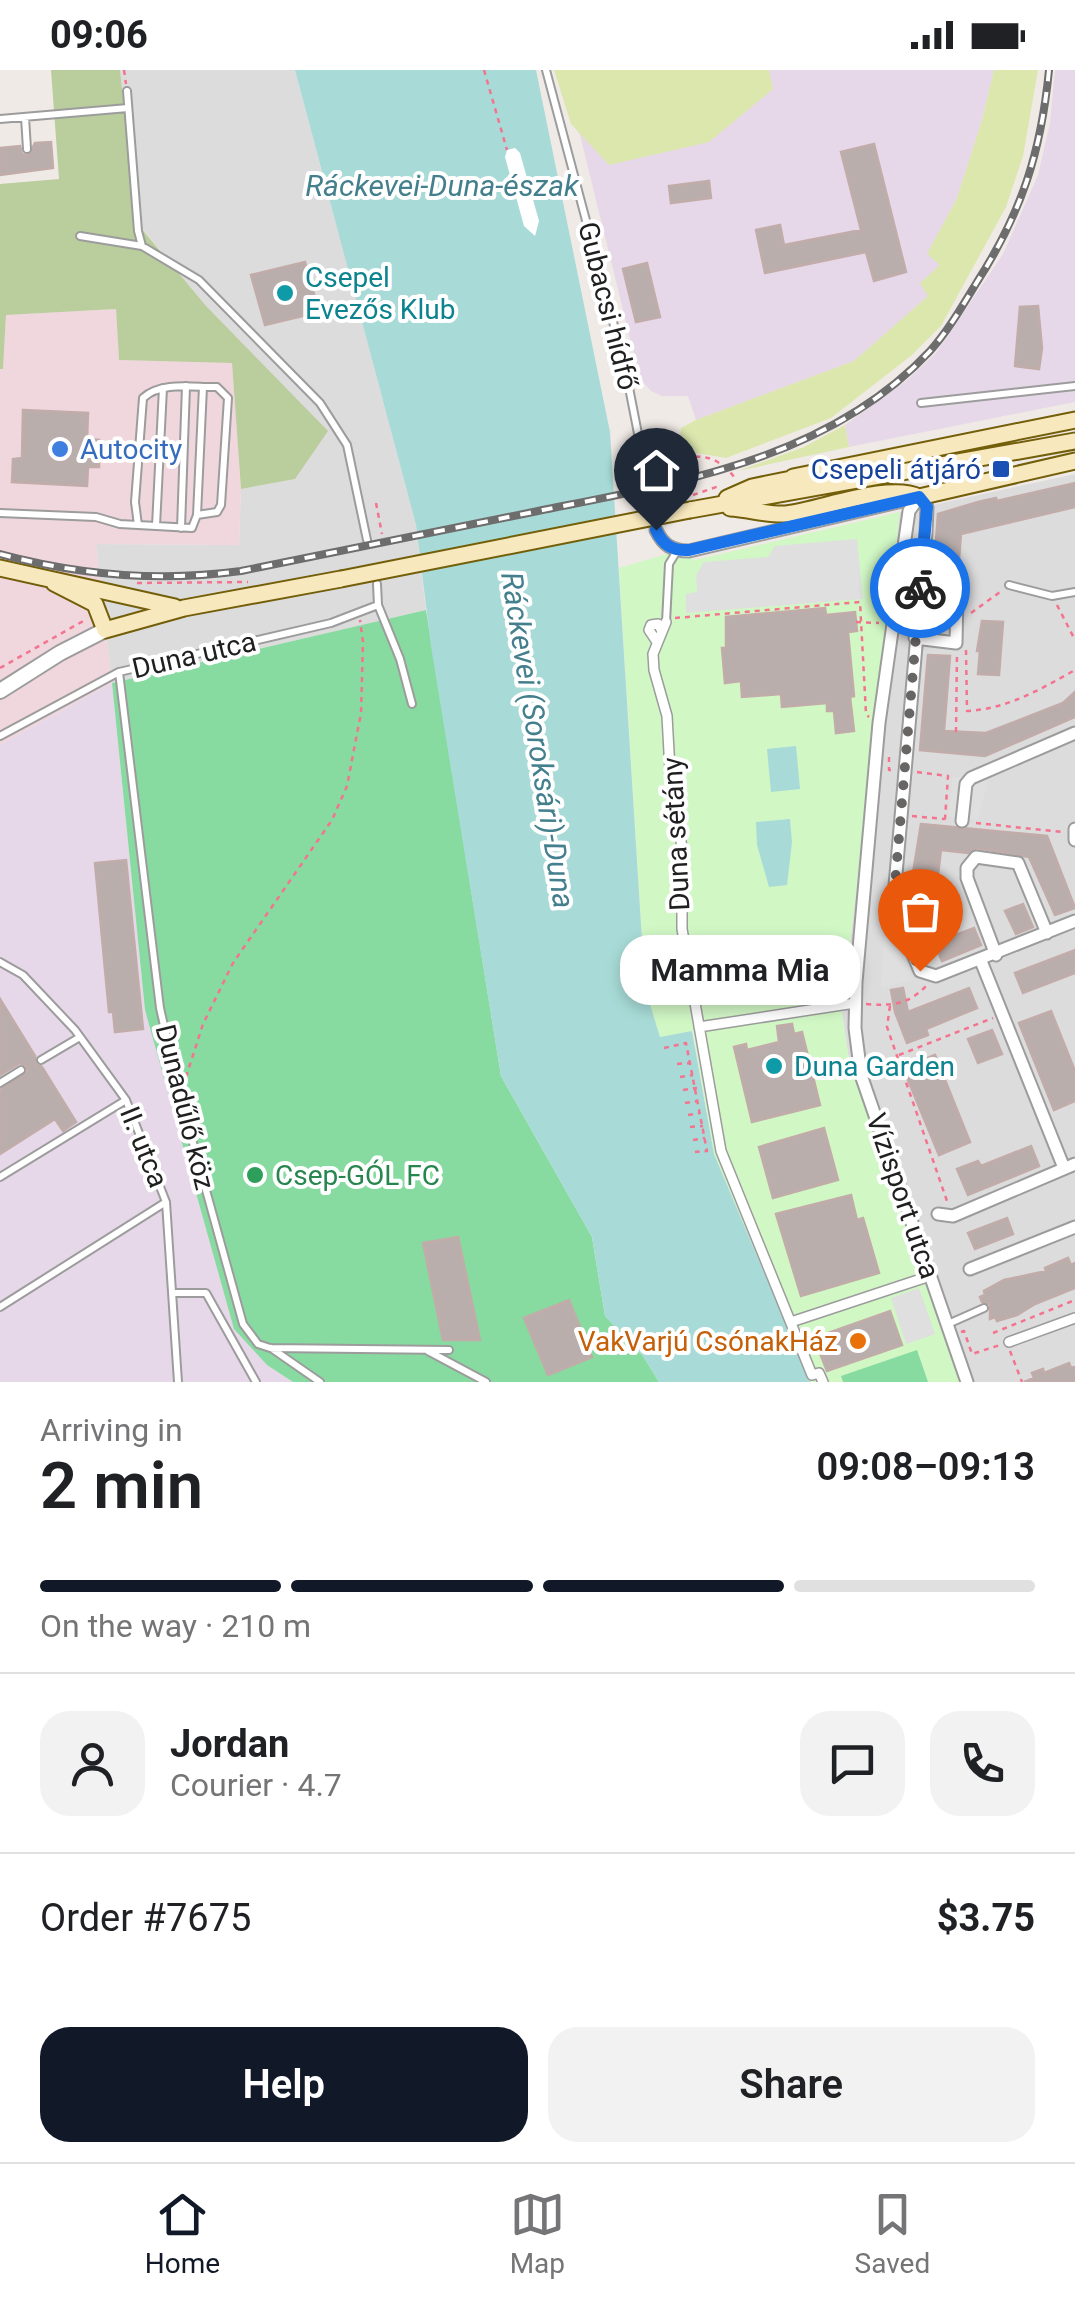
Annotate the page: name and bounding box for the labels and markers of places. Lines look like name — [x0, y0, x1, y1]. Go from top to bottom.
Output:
place label: Csepel Evezős Klub — [305, 261, 455, 326]
marker: Csepel Evezős Klub — [274, 282, 296, 304]
pin — [614, 428, 699, 531]
place label: Autocity — [80, 433, 182, 466]
marker: Autocity — [49, 438, 71, 460]
place label: Csepeli átjáró — [811, 453, 981, 486]
marker: Csepeli átjáró — [990, 458, 1012, 480]
pin — [878, 869, 963, 972]
callout: Mamma Mia — [620, 936, 860, 1006]
place label: Duna Garden — [794, 1050, 955, 1083]
marker: Duna Garden — [763, 1055, 785, 1077]
place label: Csep-GÓL FC — [275, 1159, 440, 1192]
marker: Csep-GÓL FC — [244, 1164, 266, 1186]
place label: VakVarjú CsónakHáz — [578, 1325, 838, 1358]
marker: VakVarjú CsónakHáz — [847, 1330, 869, 1352]

